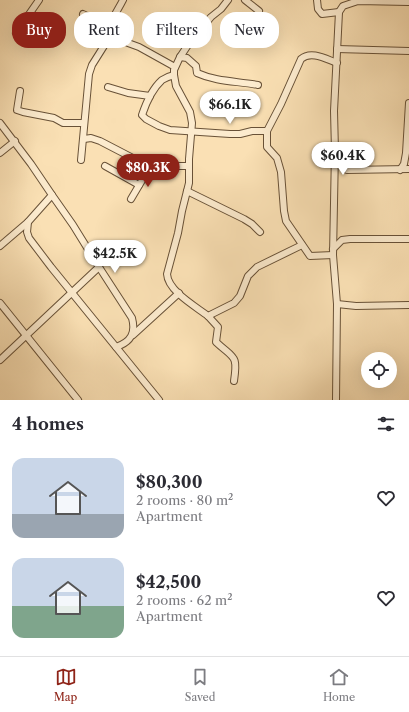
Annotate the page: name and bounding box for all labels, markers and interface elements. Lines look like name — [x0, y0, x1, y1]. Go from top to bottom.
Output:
chip: Buy — [12, 12, 66, 48]
chip: Rent — [74, 12, 134, 48]
chip: Filters — [142, 12, 212, 48]
chip: New — [220, 12, 279, 48]
pin: $66.1K — [197, 91, 263, 125]
text: $66.1K — [209, 96, 251, 112]
pin: $60.4K — [310, 142, 376, 176]
text: $60.4K — [321, 147, 365, 163]
pin: $80.3K — [115, 154, 181, 188]
text: $80.3K — [126, 159, 170, 175]
pin: $42.5K — [82, 240, 148, 274]
text: $42.5K — [93, 245, 137, 261]
map controls — [361, 352, 397, 388]
button: locate — [361, 352, 397, 388]
icon: filters — [375, 413, 397, 435]
text: 4 homes — [12, 414, 84, 434]
text: $80,300 — [136, 472, 203, 492]
icon: home — [44, 474, 92, 522]
icon: heart — [375, 487, 397, 509]
text: 2 rooms · 80 m² — [136, 492, 233, 508]
text: Apartment — [136, 508, 203, 524]
text: $42,500 — [136, 572, 201, 592]
icon: home — [44, 574, 92, 622]
icon: heart — [375, 587, 397, 609]
text: 2 rooms · 62 m² — [136, 592, 233, 608]
text: Apartment — [136, 608, 203, 624]
tab: Map — [54, 666, 77, 704]
tab: Saved — [185, 666, 215, 704]
tab: Home — [323, 666, 355, 704]

